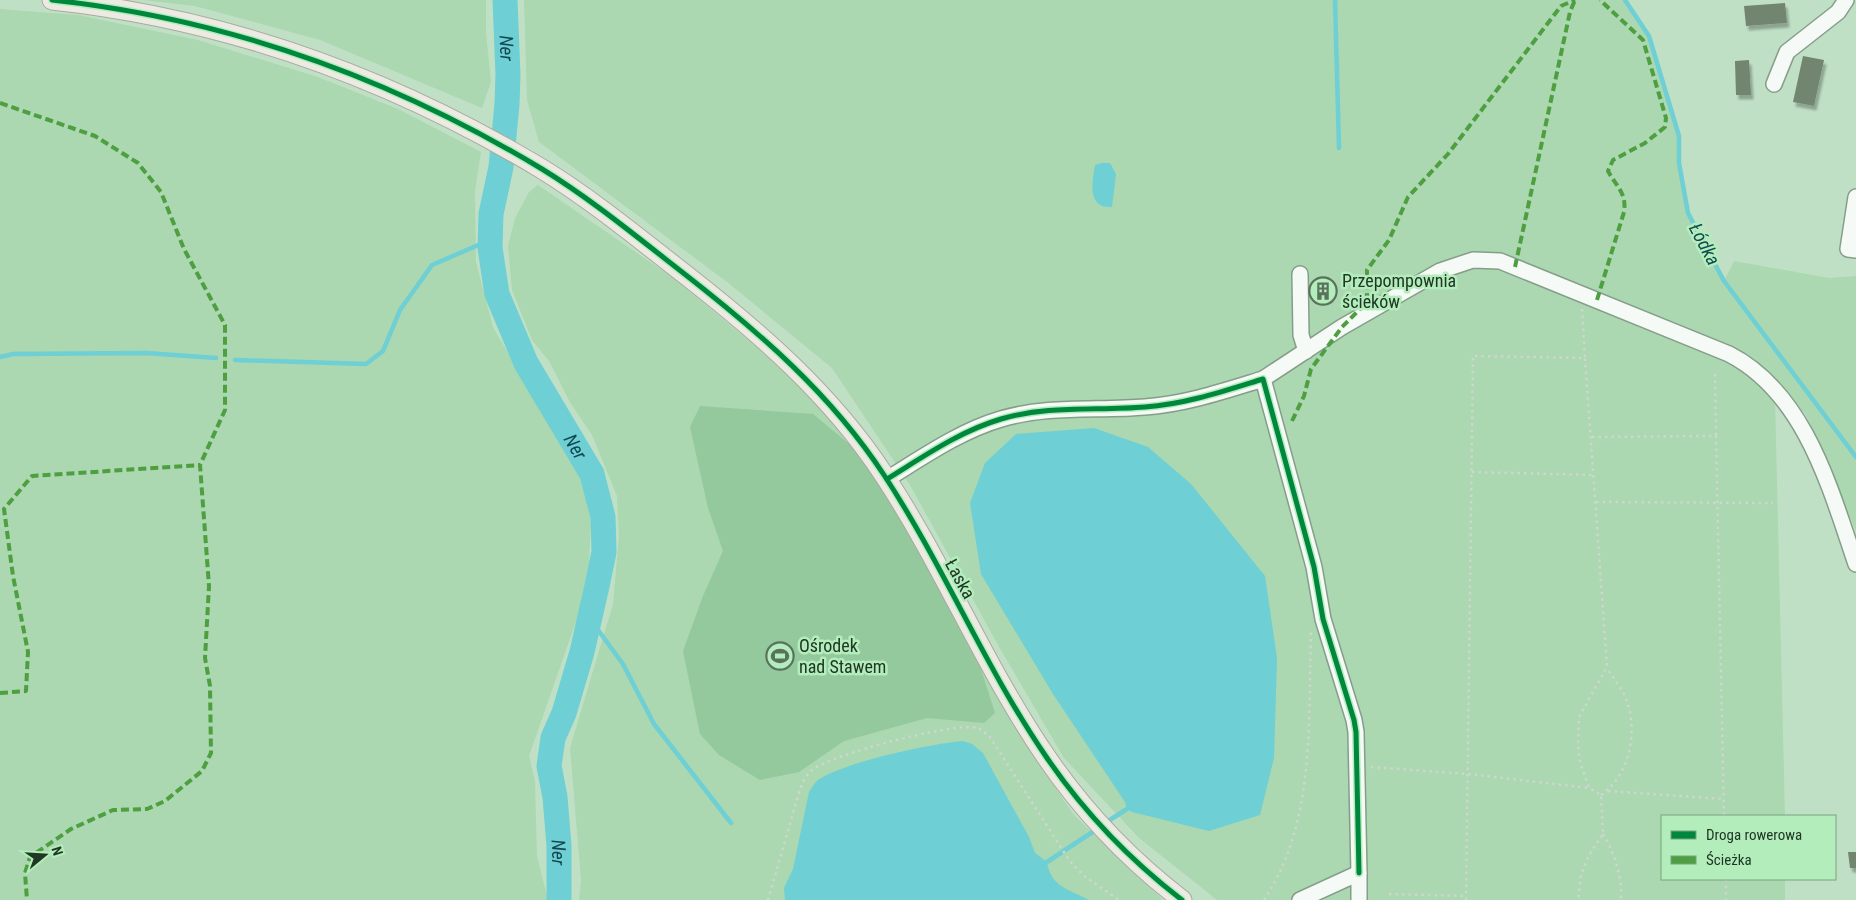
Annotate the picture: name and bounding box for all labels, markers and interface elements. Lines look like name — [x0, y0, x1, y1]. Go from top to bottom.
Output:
water label: Ner — [494, 35, 518, 62]
water label: Łódka — [1684, 219, 1725, 269]
place label: Przepompownia ścieków — [1342, 270, 1456, 312]
building icon: Przepompownia ścieków — [1308, 276, 1338, 306]
water label: Ner — [559, 430, 592, 464]
street label: Łaska — [941, 555, 980, 602]
place label: Ośrodek nad Stawem — [799, 635, 886, 677]
sports icon: Ośrodek nad Stawem — [765, 641, 795, 671]
legend — [1661, 815, 1836, 880]
text: Droga rowerowa — [1706, 826, 1802, 844]
north arrow — [20, 830, 70, 880]
water label: Ner — [547, 839, 570, 866]
text: N — [48, 844, 66, 858]
text: Ścieżka — [1706, 851, 1752, 869]

